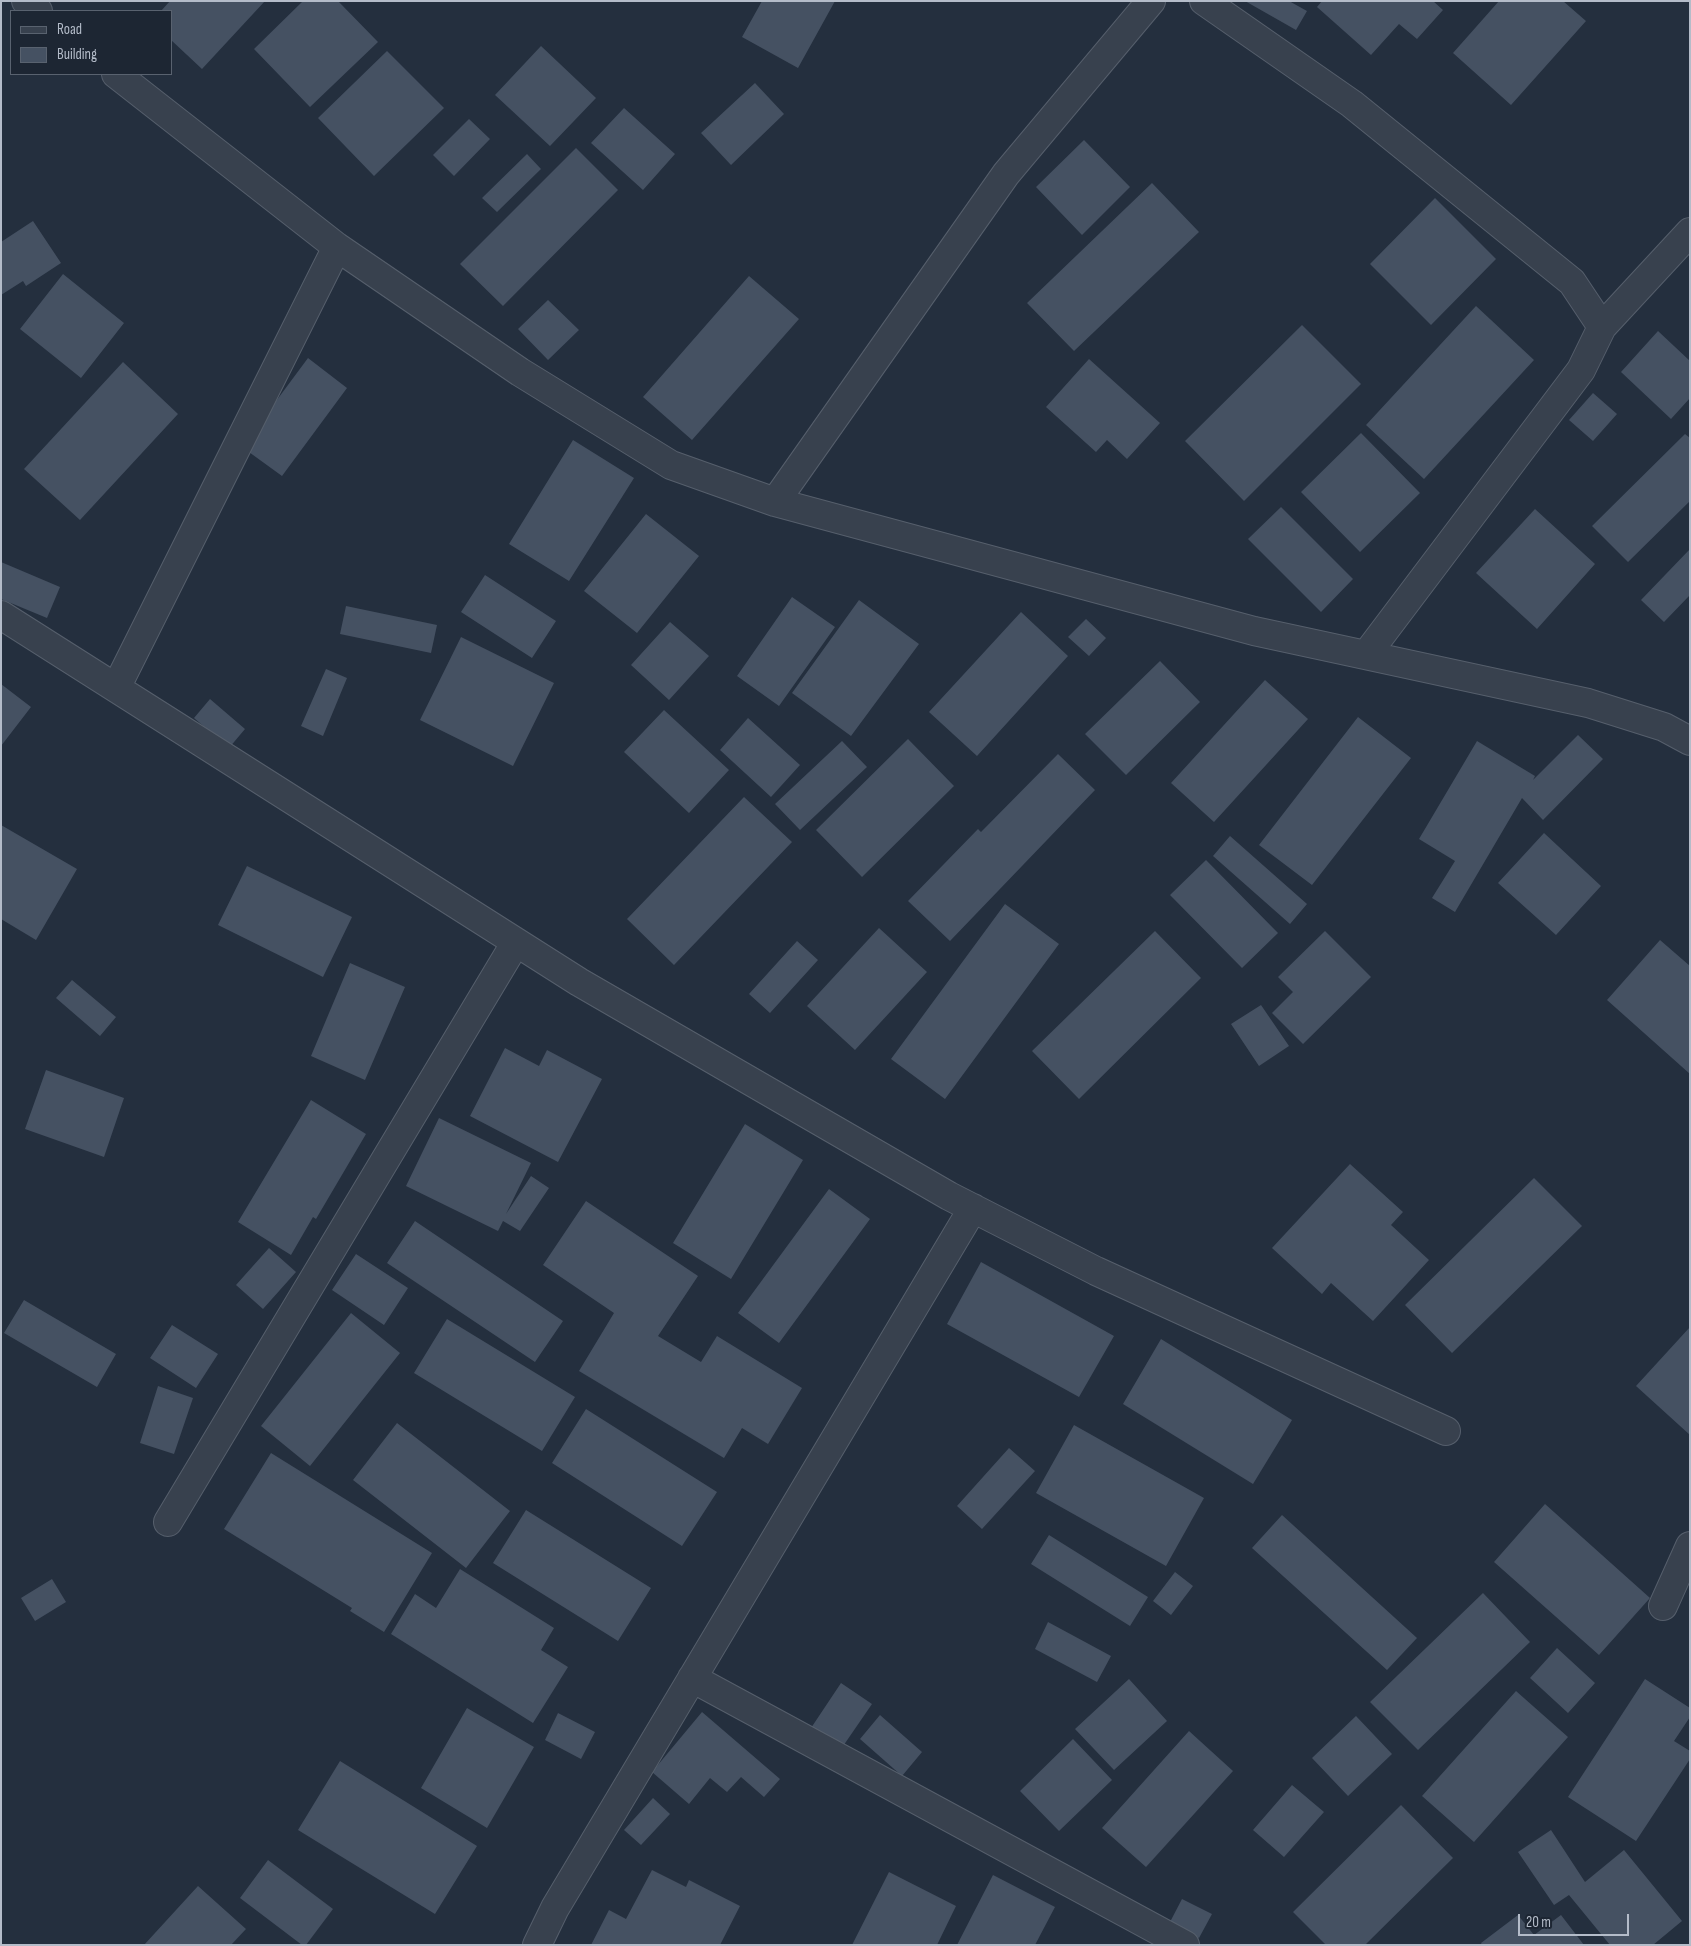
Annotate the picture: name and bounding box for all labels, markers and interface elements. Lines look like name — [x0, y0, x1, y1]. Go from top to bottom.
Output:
legend — [10, 10, 172, 75]
text: Road — [57, 20, 82, 39]
text: Building — [57, 45, 97, 64]
scale bar — [1521, 1904, 1632, 1936]
text: 20 m — [1526, 1913, 1551, 1932]

